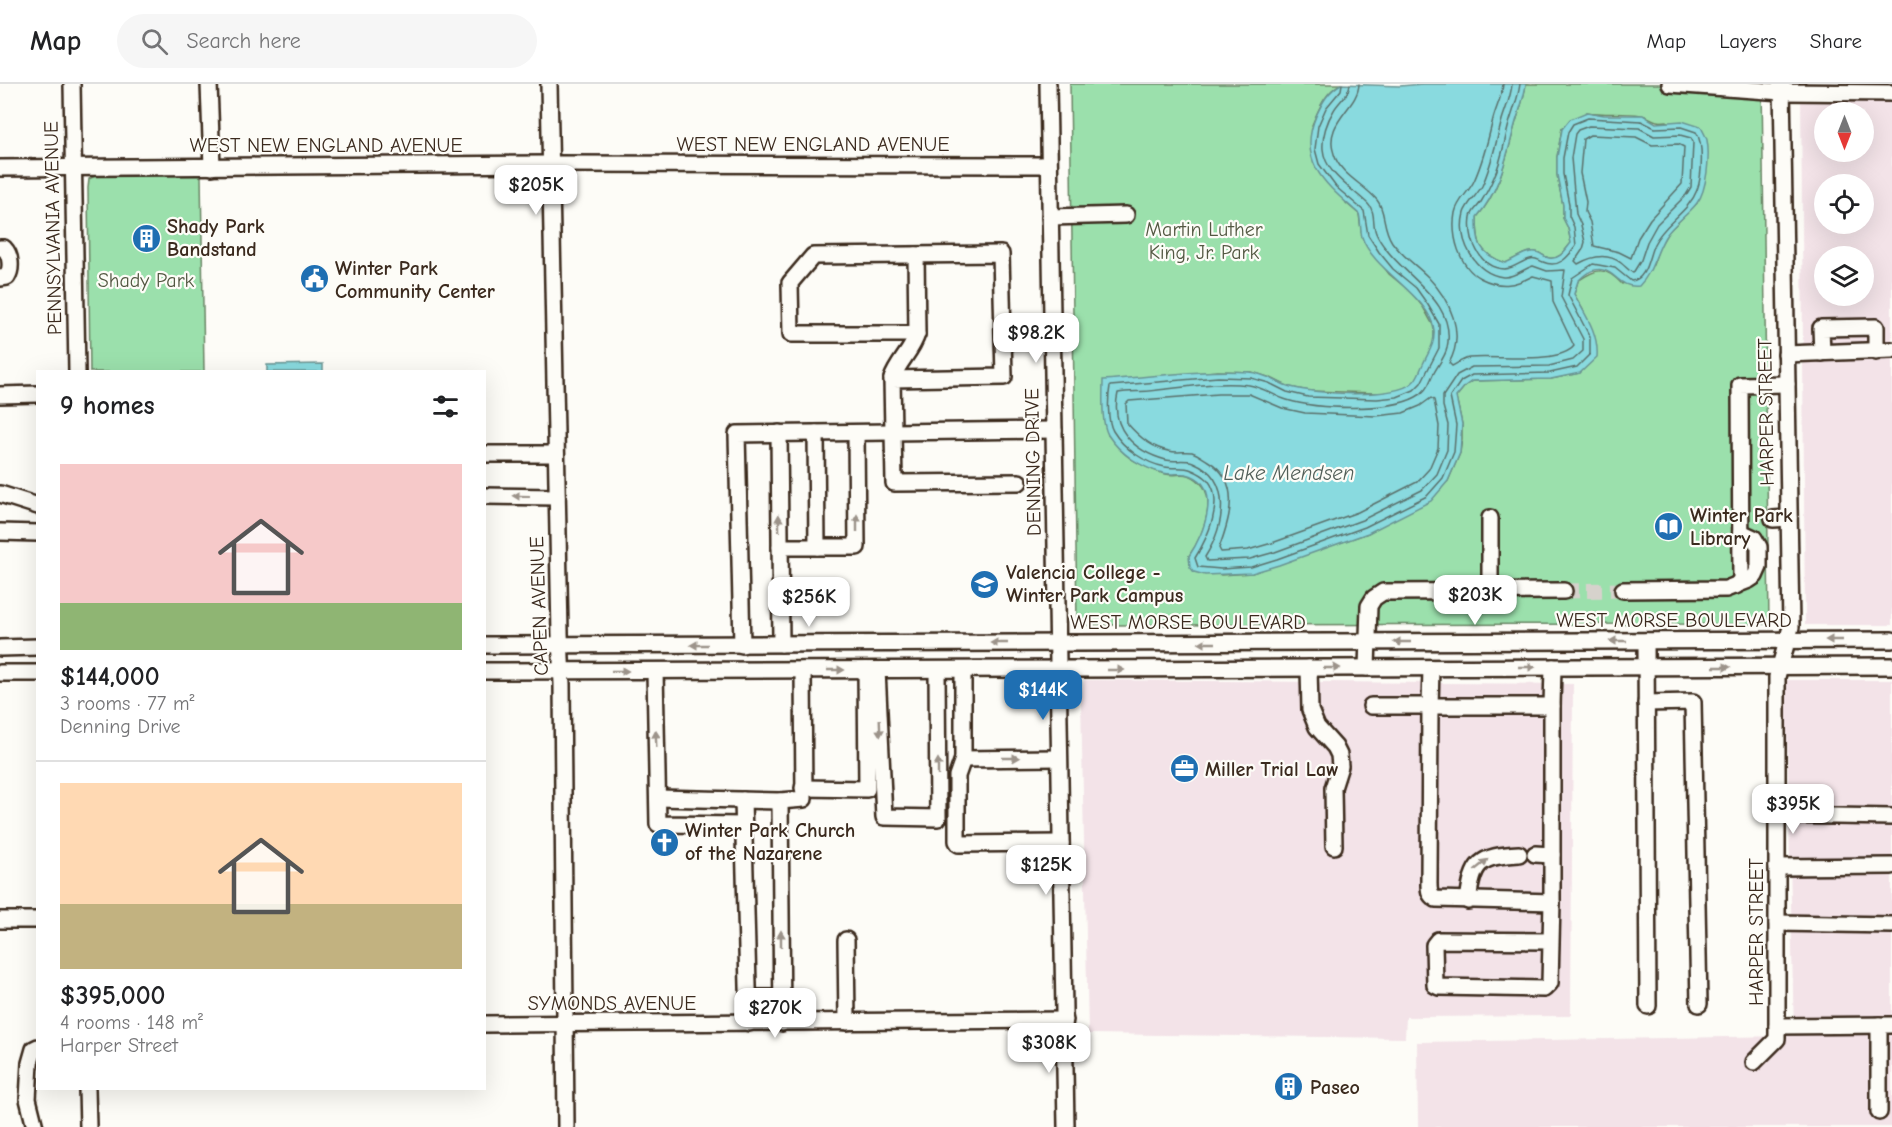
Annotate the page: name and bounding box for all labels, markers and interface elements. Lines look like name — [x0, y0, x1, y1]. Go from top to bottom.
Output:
search box — [117, 14, 537, 68]
text: Map — [30, 25, 81, 57]
icon: search — [138, 25, 171, 58]
text: Search here — [186, 28, 301, 54]
text: Map — [1647, 29, 1686, 53]
text: Layers — [1719, 29, 1777, 53]
text: Share — [1810, 29, 1862, 53]
north arrow — [1814, 102, 1874, 162]
map controls — [1814, 102, 1874, 306]
street label: PENNSYLVANIA AVENUE — [40, 121, 66, 335]
street label: WEST NEW ENGLAND AVENUE — [677, 133, 949, 156]
street label: WEST NEW ENGLAND AVENUE — [190, 134, 462, 157]
pin: $205K — [494, 165, 578, 216]
text: $205K — [508, 173, 564, 196]
button: locate — [1814, 174, 1874, 234]
place label: Shady Park Bandstand — [167, 215, 265, 261]
park label: Martin Luther King, Jr. Park — [1145, 218, 1263, 264]
building icon: Shady Park Bandstand — [130, 222, 162, 254]
button: layers — [1814, 246, 1874, 306]
place label: Winter Park Community Center — [335, 257, 495, 303]
public building icon: Winter Park Community Center — [298, 263, 330, 295]
park label: Shady Park — [98, 269, 195, 292]
pin: $98.2K — [987, 313, 1085, 364]
text: $98.2K — [1007, 321, 1065, 344]
street label: HARPER STREET — [1753, 337, 1779, 486]
street label: DENNING DRIVE — [1020, 388, 1046, 536]
icon: filters — [429, 390, 462, 423]
text: 9 homes — [60, 391, 155, 421]
water label: Lake Mendsen — [1224, 461, 1354, 485]
one-way arrow — [511, 491, 530, 501]
icon: home — [207, 503, 315, 611]
place label: Winter Park Library — [1690, 504, 1793, 550]
library icon: Winter Park Library — [1653, 511, 1685, 543]
one-way arrow — [775, 513, 784, 532]
one-way arrow — [852, 514, 861, 533]
street label: CAPEN AVENUE — [525, 536, 553, 676]
place label: Valencia College - Winter Park Campus — [1006, 561, 1183, 607]
school or university icon: Valencia College - Winter Park Campus — [969, 568, 1001, 600]
pin: $203K — [1433, 575, 1517, 626]
pin: $256K — [767, 577, 851, 628]
text: $203K — [1448, 583, 1502, 606]
text: $256K — [782, 585, 836, 608]
street label: WEST MORSE BOULEVARD — [1556, 609, 1792, 632]
street label: WEST MORSE BOULEVARD — [1070, 611, 1306, 634]
one-way arrow — [1824, 635, 1843, 645]
one-way arrow — [1608, 636, 1627, 646]
one-way arrow — [1392, 637, 1411, 647]
one-way arrow — [989, 638, 1008, 648]
one-way arrow — [1197, 638, 1216, 648]
one-way arrow — [689, 640, 708, 650]
text: $144,000 — [60, 662, 160, 692]
one-way arrow — [1713, 662, 1732, 671]
one-way arrow — [1323, 663, 1342, 673]
one-way arrow — [1518, 663, 1537, 672]
one-way arrow — [827, 665, 846, 675]
one-way arrow — [1107, 665, 1126, 674]
one-way arrow — [611, 666, 630, 676]
pin: $144K — [1001, 670, 1085, 721]
text: $144K — [1018, 678, 1068, 701]
text: 3 rooms · 77 m² — [60, 692, 194, 715]
text: Denning Drive — [60, 715, 181, 738]
one-way arrow — [875, 719, 884, 738]
one-way arrow — [652, 730, 661, 749]
one-way arrow — [1002, 753, 1021, 763]
office icon: Miller Trial Law — [1168, 753, 1200, 785]
one-way arrow — [933, 757, 943, 776]
place label: Miller Trial Law — [1205, 758, 1339, 781]
pin: $395K — [1751, 784, 1835, 835]
text: $395K — [1766, 792, 1820, 815]
place label: Winter Park Church of the Nazarene — [685, 819, 855, 865]
icon: home — [207, 822, 315, 930]
church icon: Winter Park Church of the Nazarene — [648, 826, 680, 858]
pin: $125K — [1004, 845, 1088, 896]
text: $125K — [1020, 853, 1072, 876]
one-way arrow — [1473, 858, 1489, 871]
street label: HARPER STREET — [1745, 858, 1768, 1006]
one-way arrow — [776, 930, 786, 949]
text: $395,000 — [60, 981, 165, 1011]
pin: $270K — [733, 988, 817, 1039]
street label: SYMONDS AVENUE — [528, 992, 696, 1015]
text: $270K — [748, 996, 802, 1019]
text: 4 rooms · 148 m² — [60, 1011, 203, 1034]
pin: $308K — [1007, 1023, 1091, 1074]
text: $308K — [1022, 1031, 1076, 1054]
text: Harper Street — [60, 1034, 178, 1057]
building icon: Paseo — [1273, 1071, 1305, 1103]
place label: Paseo — [1310, 1076, 1360, 1099]

